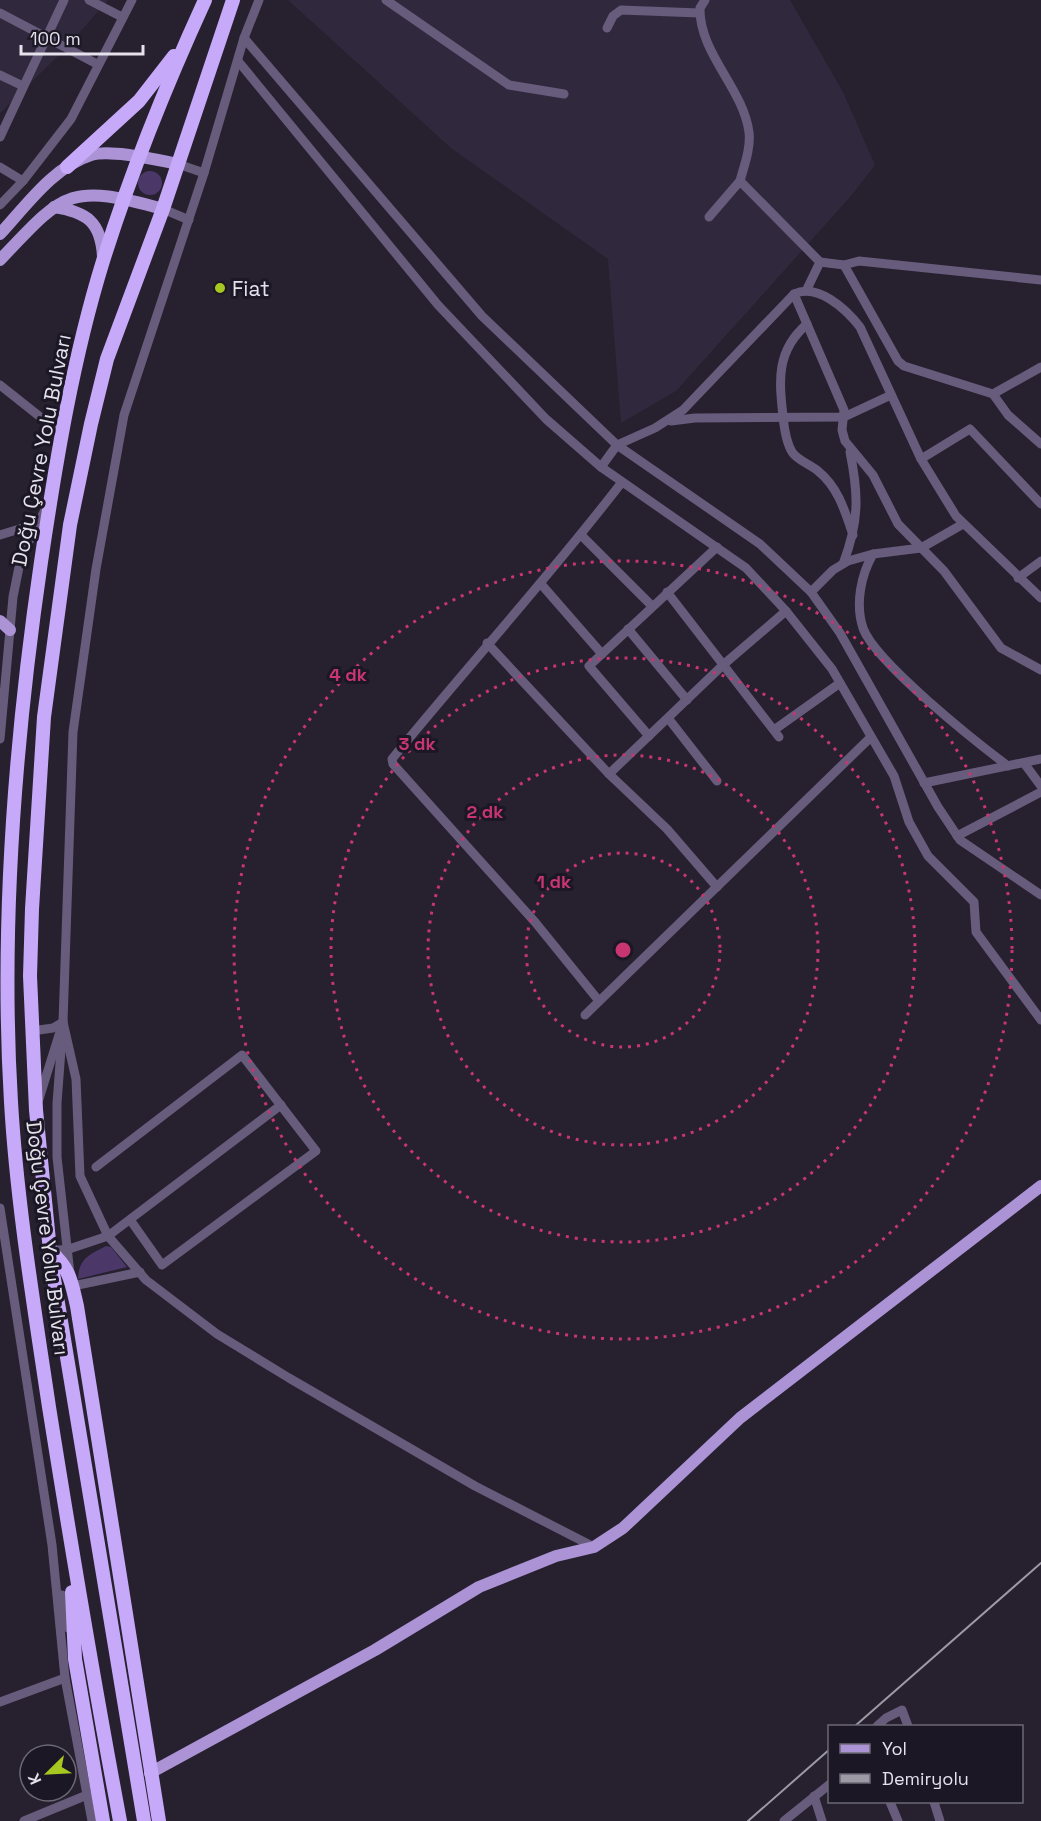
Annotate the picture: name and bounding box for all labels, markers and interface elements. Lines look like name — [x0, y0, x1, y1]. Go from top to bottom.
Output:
scale bar — [21, 18, 142, 56]
text: 100 m — [30, 27, 81, 50]
place label: Fiat — [232, 275, 270, 302]
marker: Fiat — [213, 281, 227, 295]
street label: Doğu Çevre Yolu Bulvarı — [5, 332, 77, 568]
text: 4 dk — [329, 663, 367, 686]
text: 3 dk — [398, 732, 436, 755]
text: 2 dk — [467, 800, 503, 823]
text: 1 dk — [537, 870, 571, 893]
centre of rings — [613, 940, 633, 960]
street label: Doğu Çevre Yolu Bulvarı — [20, 1119, 76, 1357]
legend — [828, 1725, 1023, 1803]
text: Yol — [882, 1737, 907, 1760]
north arrow — [18, 1743, 78, 1803]
text: Demiryolu — [882, 1767, 969, 1790]
text: K — [23, 1770, 46, 1788]

